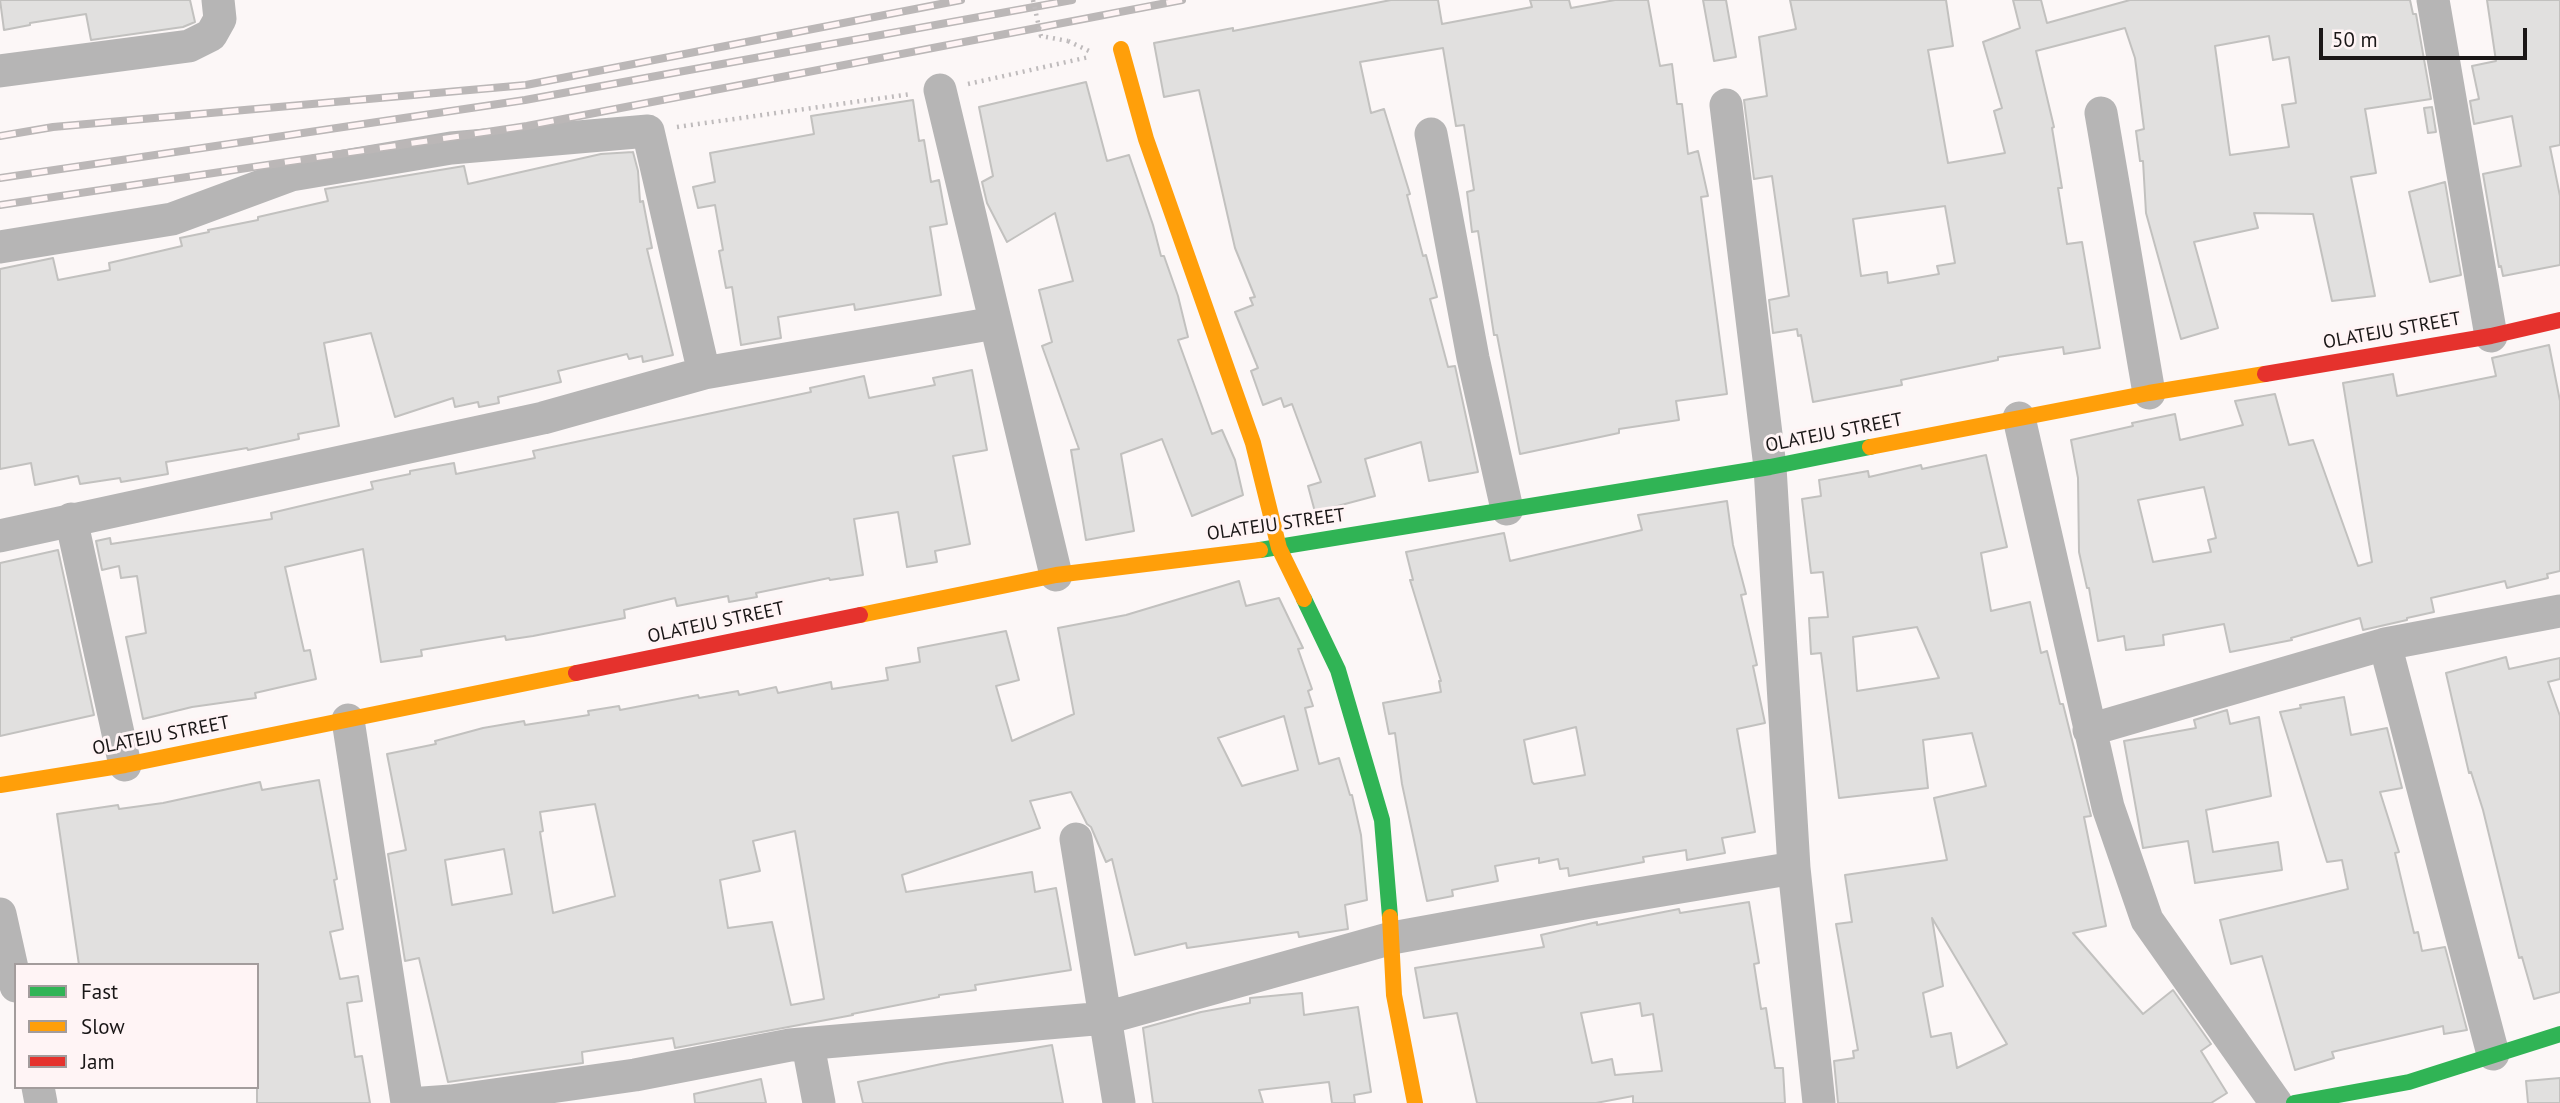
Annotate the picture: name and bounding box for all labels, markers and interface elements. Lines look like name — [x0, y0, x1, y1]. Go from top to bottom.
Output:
scale bar — [2322, 14, 2530, 58]
text: 50 m — [2332, 26, 2378, 53]
street label: OLATEJU STREET — [2321, 308, 2463, 354]
street label: OLATEJU STREET — [1763, 409, 1905, 457]
street label: OLATEJU STREET — [1205, 504, 1347, 546]
street label: OLATEJU STREET — [645, 597, 787, 649]
street label: OLATEJU STREET — [90, 712, 232, 760]
legend — [14, 963, 259, 1089]
text: Fast — [81, 978, 118, 1005]
text: Slow — [81, 1013, 125, 1040]
text: Jam — [81, 1048, 115, 1075]

